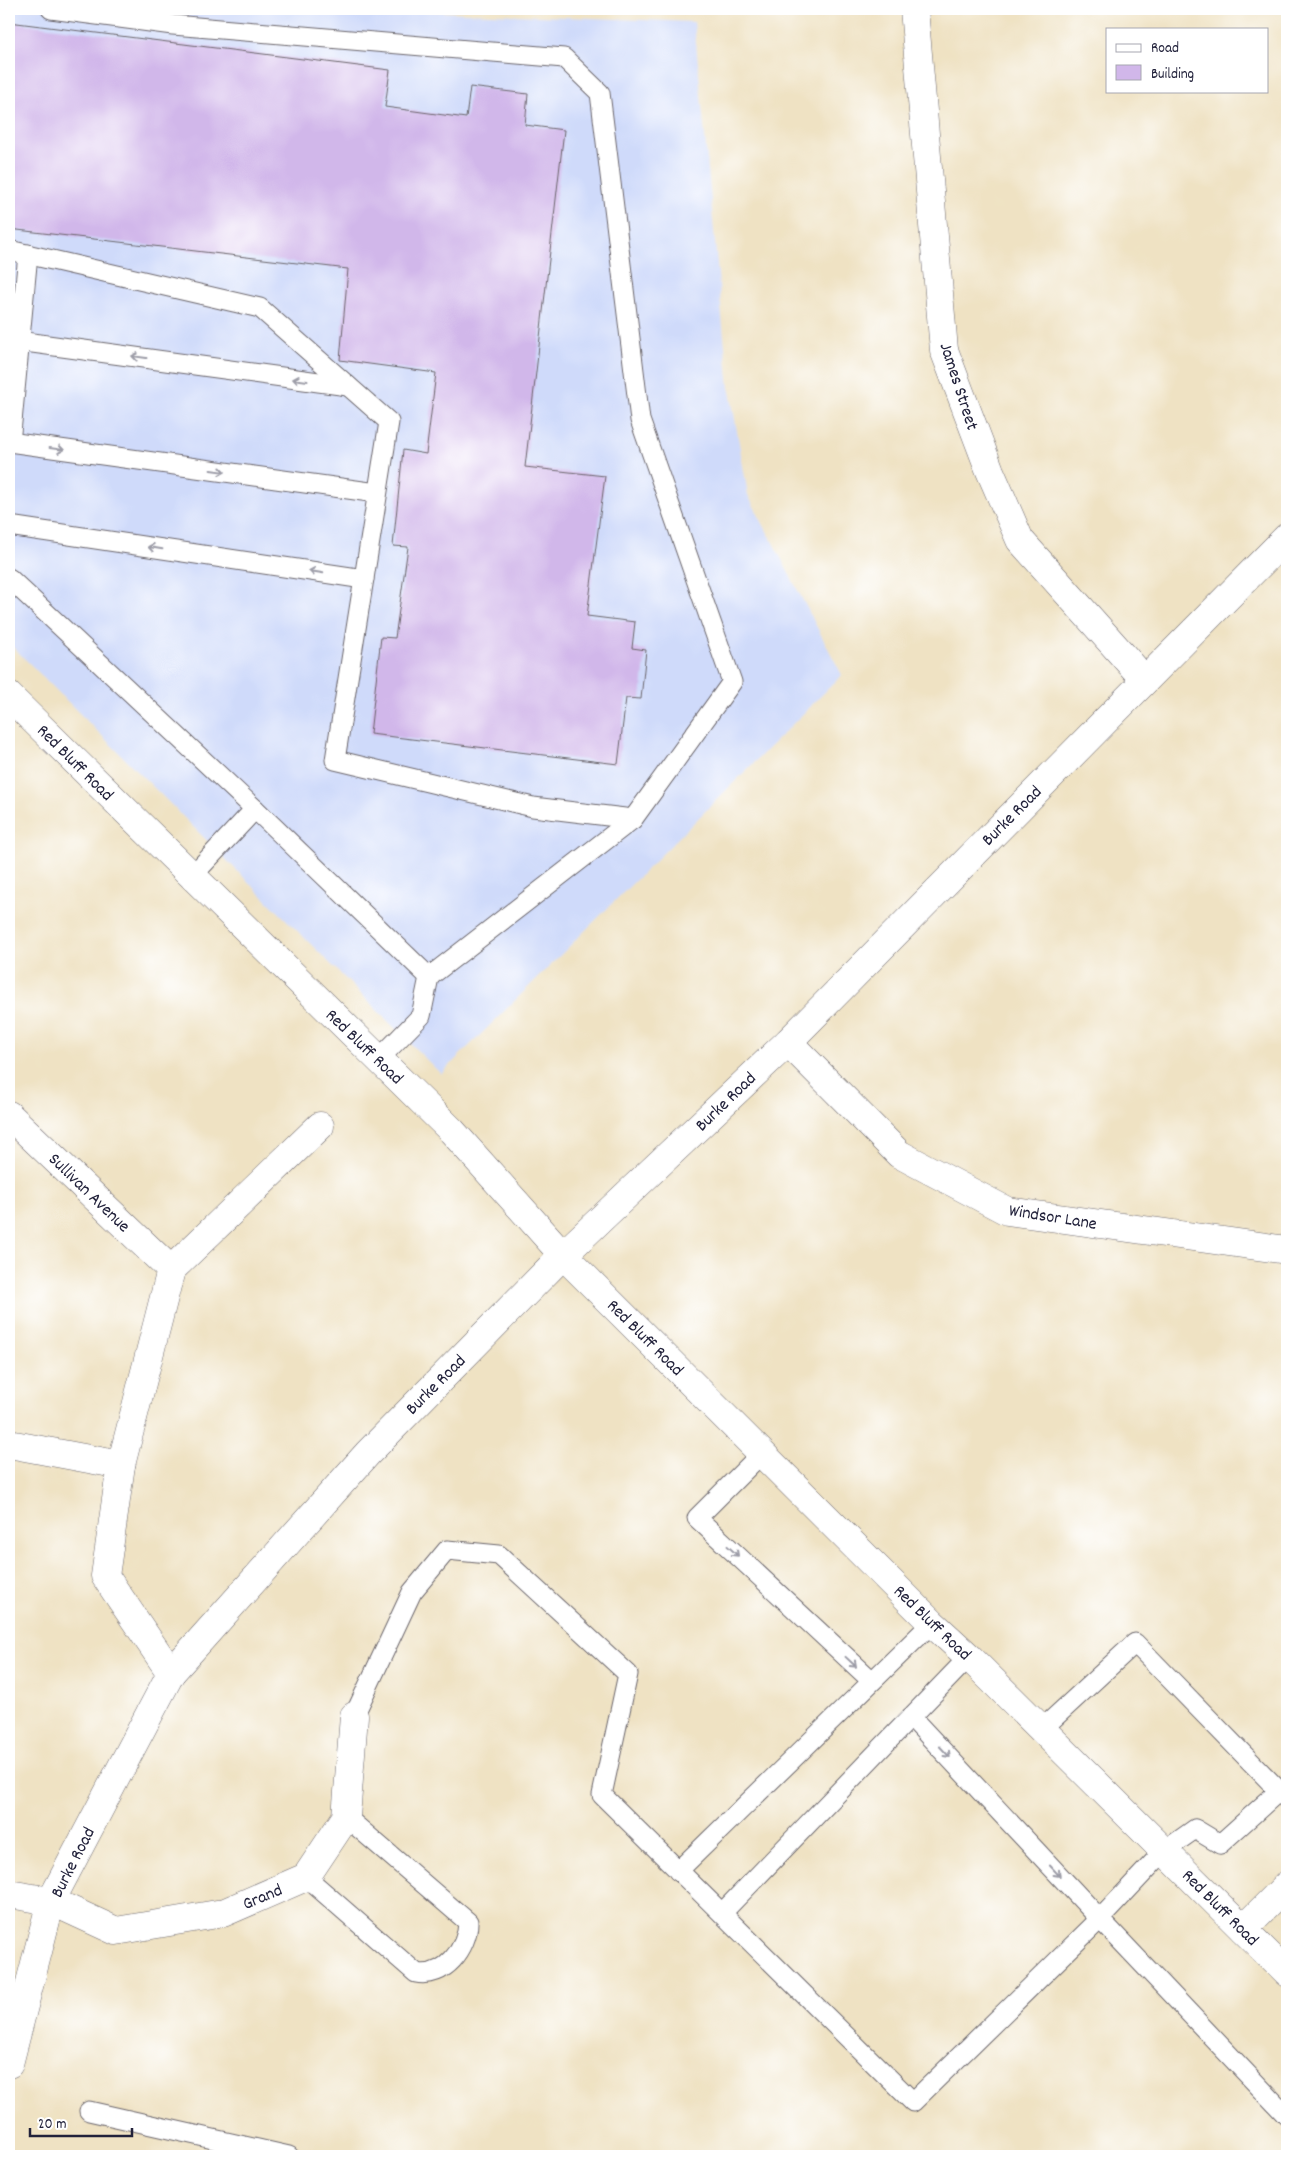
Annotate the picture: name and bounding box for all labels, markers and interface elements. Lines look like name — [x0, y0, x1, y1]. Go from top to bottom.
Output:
legend — [1106, 28, 1268, 92]
text: Road — [1151, 38, 1179, 60]
text: Building — [1151, 64, 1194, 86]
street label: James Street — [932, 340, 984, 434]
one-way arrow — [131, 352, 147, 362]
one-way arrow — [292, 374, 308, 384]
one-way arrow — [49, 444, 65, 454]
one-way arrow — [210, 466, 226, 476]
one-way arrow — [147, 542, 163, 552]
one-way arrow — [308, 566, 324, 576]
street label: Red Bluff Road — [30, 720, 118, 808]
street label: Burke Road — [977, 781, 1048, 852]
street label: Red Bluff Road — [319, 1004, 408, 1091]
street label: Burke Road — [691, 1067, 763, 1138]
street label: Sullivan Avenue — [42, 1148, 135, 1239]
street label: Windsor Lane — [1007, 1199, 1099, 1238]
street label: Red Bluff Road — [600, 1295, 688, 1383]
street label: Burke Road — [401, 1350, 472, 1421]
one-way arrow — [726, 1545, 739, 1557]
street label: Red Bluff Road — [887, 1580, 976, 1667]
one-way arrow — [845, 1656, 858, 1668]
one-way arrow — [939, 1746, 951, 1759]
street label: Burke Road — [46, 1824, 103, 1903]
one-way arrow — [1049, 1865, 1061, 1878]
street label: Red Bluff Road — [1175, 1865, 1263, 1953]
street label: Grand — [239, 1879, 287, 1918]
scale bar — [30, 2105, 132, 2137]
text: 20 m — [38, 2114, 66, 2136]

